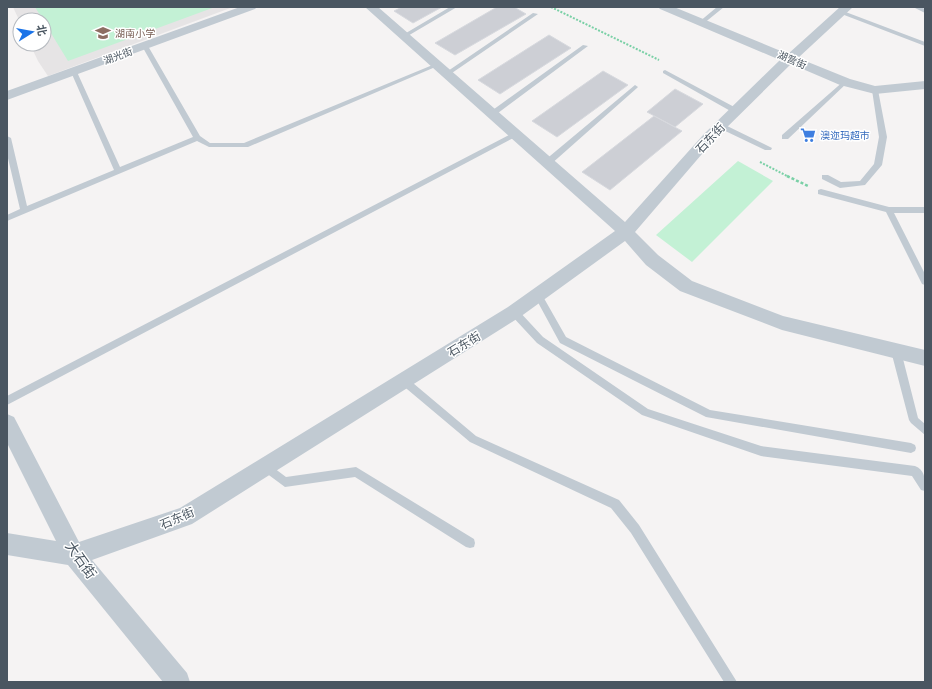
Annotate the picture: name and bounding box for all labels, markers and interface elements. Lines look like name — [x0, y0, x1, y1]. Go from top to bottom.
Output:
north arrow — [12, 12, 52, 52]
text: 北 — [34, 23, 50, 37]
school or university icon: 湖南小学 — [94, 24, 112, 42]
place label: 湖南小学 — [115, 27, 155, 40]
street label: 湖光街 — [102, 45, 134, 67]
street label: 湖营街 — [776, 48, 808, 72]
street label: 石东街 — [692, 120, 728, 156]
supermarket icon: 澳迩玛超市 — [799, 126, 817, 144]
place label: 澳迩玛超市 — [820, 129, 870, 142]
street label: 石东街 — [445, 328, 483, 360]
street label: 石东街 — [157, 504, 197, 532]
street label: 大石街 — [62, 538, 100, 582]

